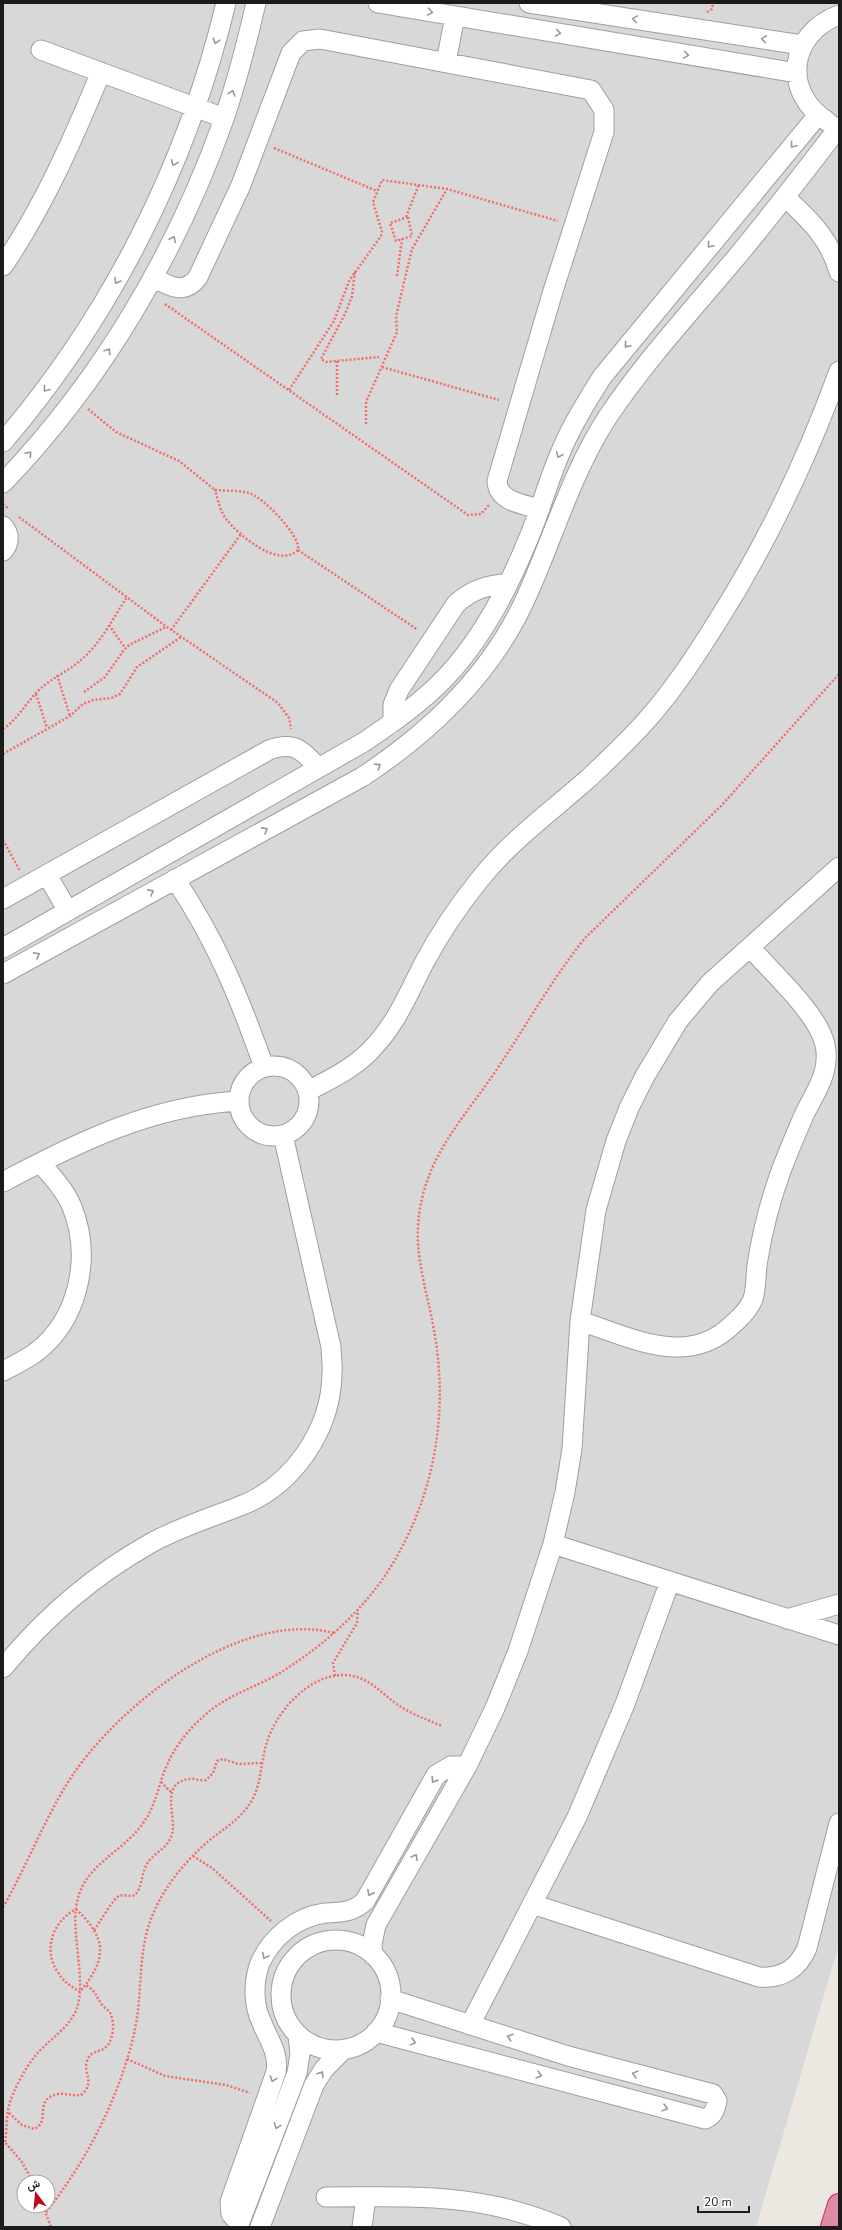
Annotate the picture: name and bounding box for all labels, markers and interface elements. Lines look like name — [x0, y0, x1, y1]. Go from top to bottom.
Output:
one-way arrow — [427, 7, 433, 16]
one-way arrow — [632, 15, 638, 24]
one-way arrow — [555, 28, 561, 37]
one-way arrow — [761, 35, 767, 44]
one-way arrow — [212, 37, 221, 44]
one-way arrow — [683, 50, 689, 58]
one-way arrow — [227, 89, 236, 96]
one-way arrow — [791, 140, 798, 148]
one-way arrow — [170, 160, 178, 167]
one-way arrow — [168, 236, 176, 243]
one-way arrow — [708, 241, 715, 248]
one-way arrow — [115, 277, 122, 284]
one-way arrow — [625, 341, 632, 348]
one-way arrow — [103, 348, 111, 355]
one-way arrow — [44, 385, 51, 392]
one-way arrow — [556, 451, 564, 459]
one-way arrow — [25, 452, 32, 459]
one-way arrow — [374, 763, 381, 771]
one-way arrow — [261, 827, 268, 834]
one-way arrow — [147, 890, 154, 897]
one-way arrow — [33, 952, 40, 959]
one-way arrow — [431, 1776, 438, 1783]
one-way arrow — [410, 1854, 417, 1861]
one-way arrow — [368, 1889, 375, 1896]
one-way arrow — [262, 1951, 269, 1959]
one-way arrow — [507, 2034, 514, 2042]
one-way arrow — [410, 2038, 417, 2046]
one-way arrow — [632, 2070, 638, 2078]
one-way arrow — [316, 2071, 324, 2078]
one-way arrow — [536, 2071, 542, 2079]
one-way arrow — [270, 2075, 278, 2082]
one-way arrow — [662, 2104, 668, 2112]
one-way arrow — [273, 2122, 281, 2129]
north arrow — [16, 2174, 56, 2214]
text: ش — [25, 2176, 42, 2194]
scale bar — [698, 2188, 749, 2214]
text: 20 m — [704, 2194, 732, 2210]

